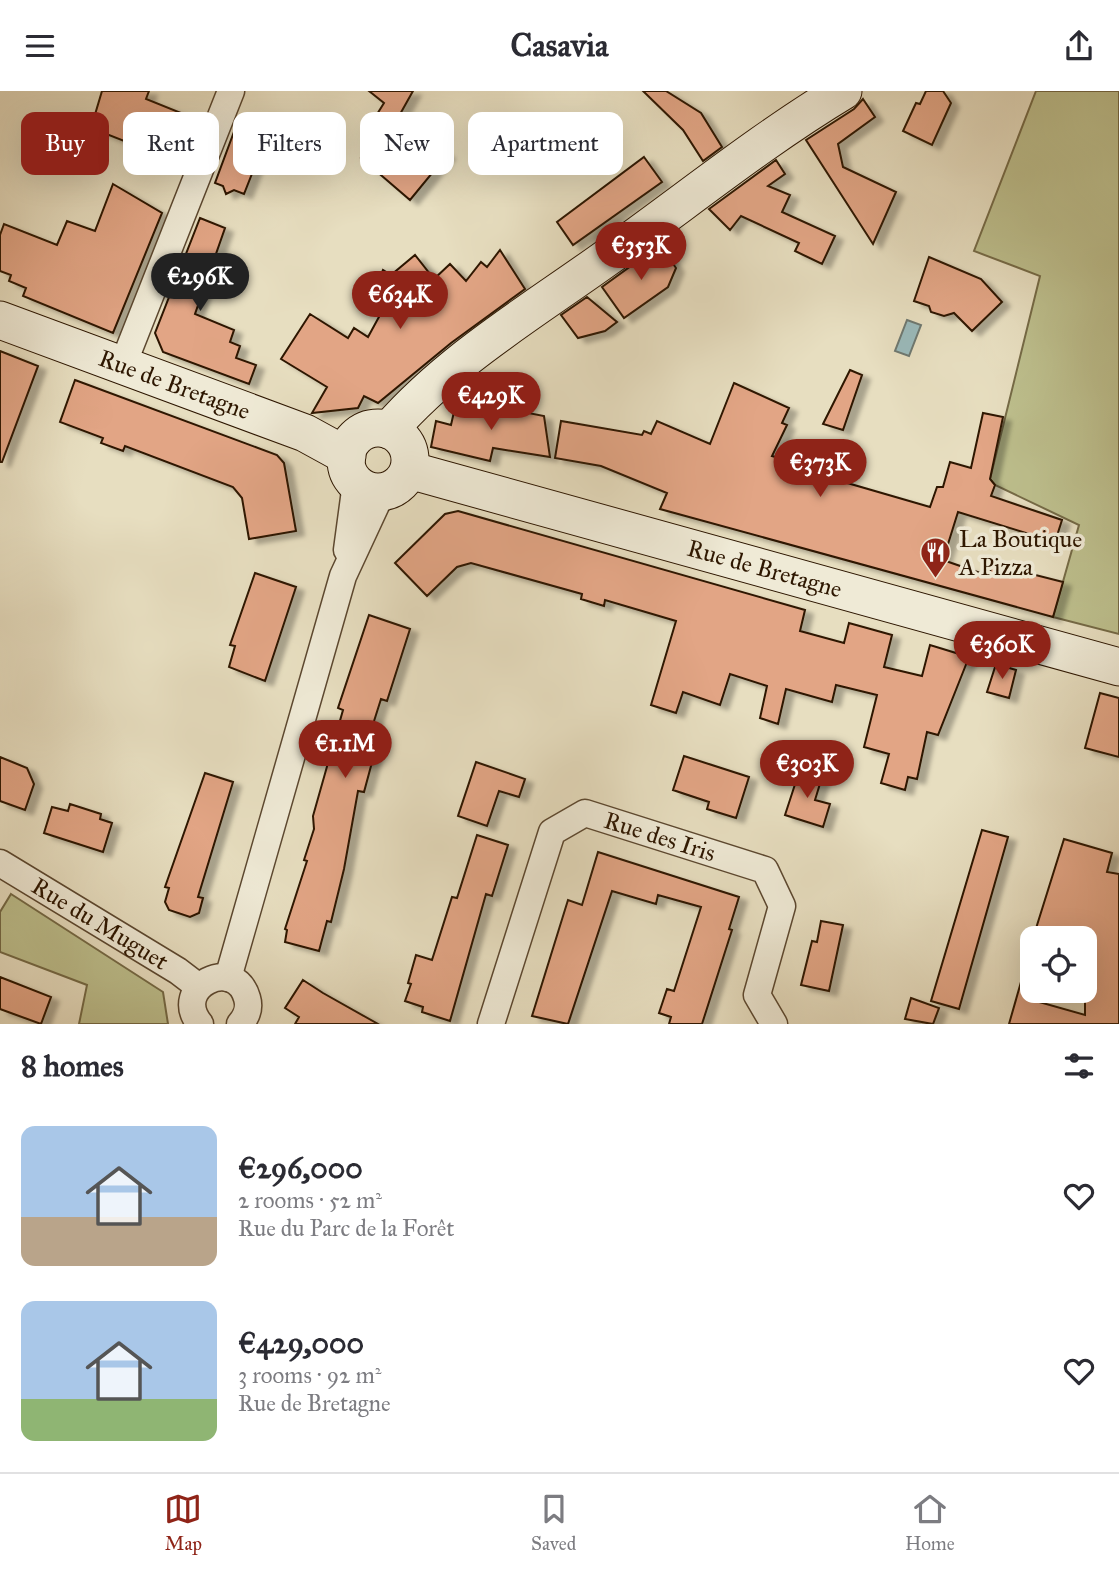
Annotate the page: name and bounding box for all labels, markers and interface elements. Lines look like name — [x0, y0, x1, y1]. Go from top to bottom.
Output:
text: Casavia — [510, 26, 609, 65]
icon: menu — [21, 27, 59, 65]
icon: share — [1060, 27, 1098, 65]
chip: Buy — [21, 112, 109, 175]
chip: Rent — [123, 112, 219, 175]
chip: Filters — [233, 112, 346, 175]
chip: New — [360, 112, 454, 175]
chip: Apartment — [468, 112, 623, 175]
pin: €353K — [592, 223, 690, 282]
text: €353K — [611, 231, 671, 259]
pin: €296K — [151, 253, 249, 313]
text: €296K — [167, 262, 233, 290]
pin: €634K — [351, 271, 449, 331]
text: €634K — [368, 280, 432, 308]
street label: Rue de Bretagne — [95, 343, 254, 426]
pin: €429K — [442, 373, 540, 432]
text: €429K — [458, 381, 524, 409]
pin: €373K — [771, 439, 869, 499]
text: €373K — [790, 448, 850, 476]
place label: La Boutique A Pizza — [958, 524, 1082, 582]
street label: Rue de Bretagne — [684, 533, 845, 604]
restaurant icon: La Boutique A Pizza — [919, 536, 953, 580]
pin: €360K — [953, 621, 1051, 681]
text: €360K — [970, 630, 1034, 658]
pin: €1.1M — [296, 721, 394, 780]
text: €1.1M — [315, 729, 375, 757]
pin: €303K — [758, 741, 856, 800]
text: €303K — [776, 749, 838, 777]
street label: Rue des Iris — [600, 805, 719, 868]
street label: Rue du Muguet — [26, 871, 174, 977]
map controls — [1020, 926, 1097, 1003]
button: locate — [1020, 926, 1097, 1003]
icon: filters — [1060, 1047, 1098, 1085]
text: 8 homes — [21, 1048, 124, 1084]
text: €296,000 — [238, 1150, 363, 1186]
icon: home — [77, 1154, 161, 1238]
icon: heart — [1060, 1177, 1098, 1215]
text: 2 rooms · 52 m² — [238, 1186, 382, 1214]
text: Rue du Parc de la Forêt — [238, 1214, 455, 1242]
text: €429,000 — [238, 1325, 364, 1361]
icon: home — [77, 1329, 161, 1413]
icon: heart — [1060, 1352, 1098, 1390]
text: 3 rooms · 92 m² — [238, 1361, 381, 1389]
text: Rue de Bretagne — [238, 1389, 391, 1417]
tab: Map — [164, 1490, 202, 1555]
tab: Saved — [531, 1490, 576, 1555]
tab: Home — [905, 1490, 955, 1555]

